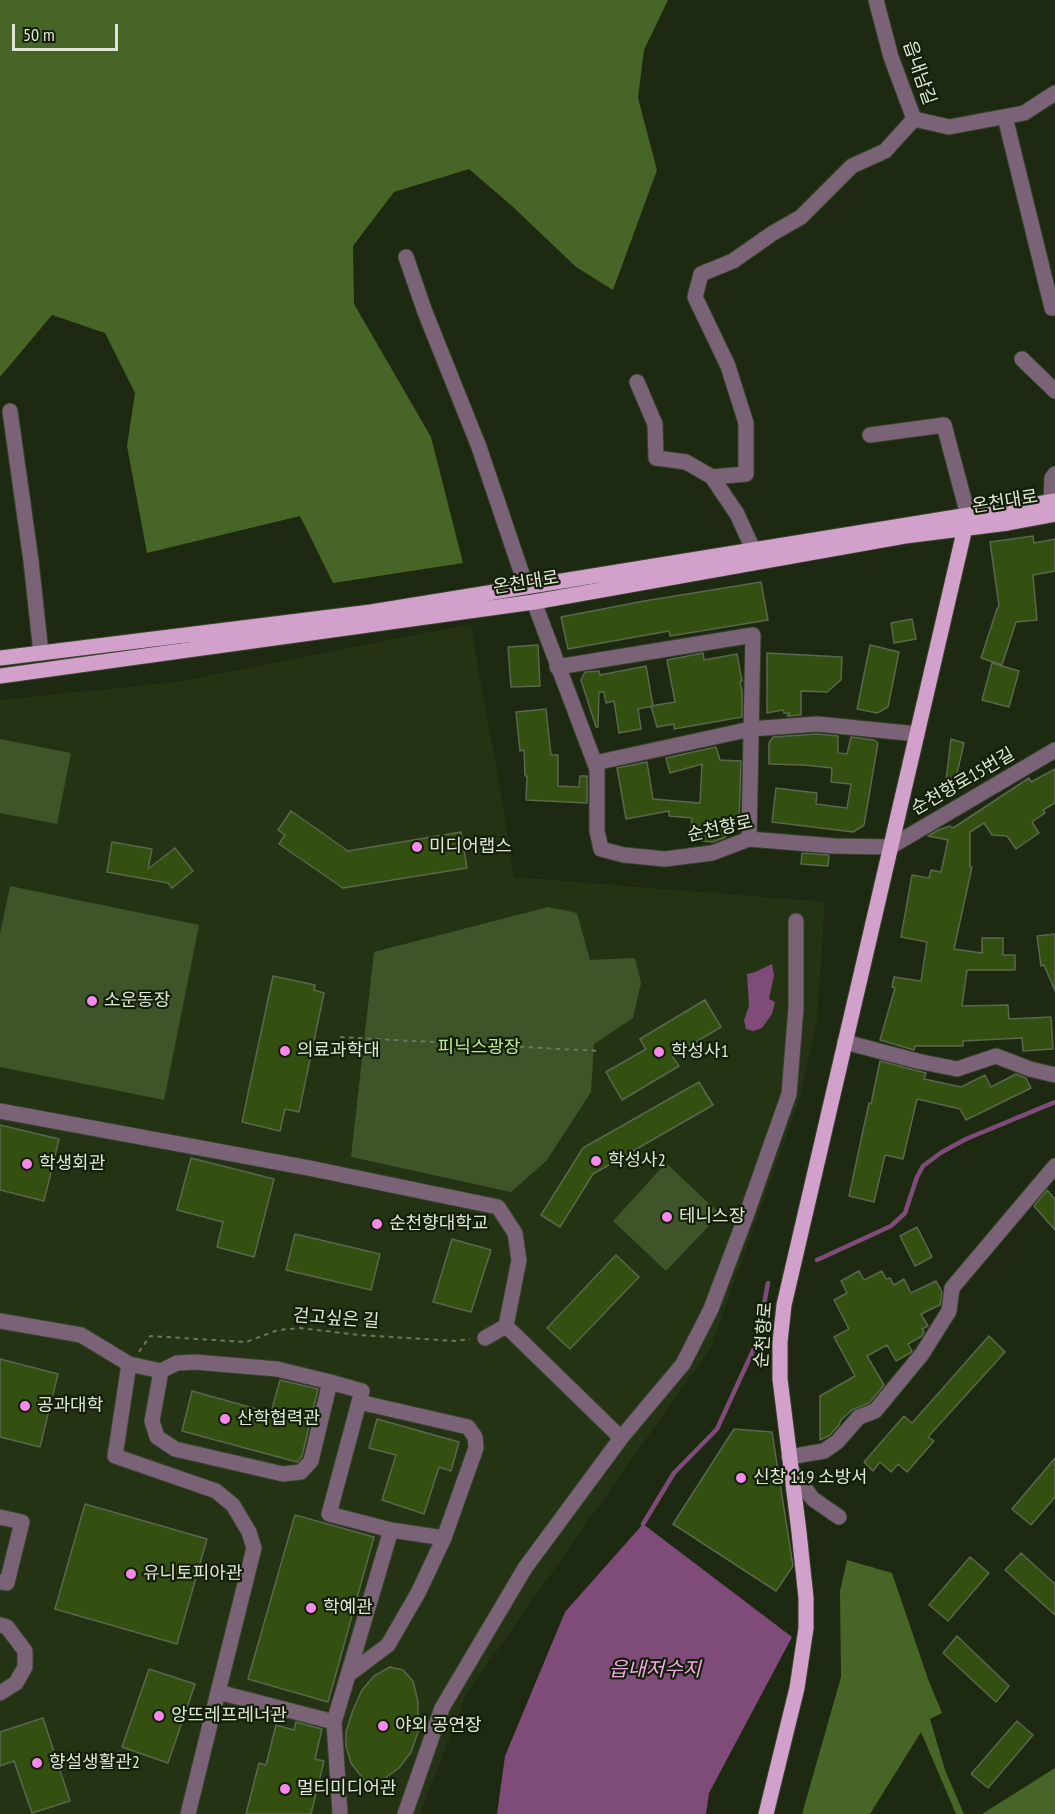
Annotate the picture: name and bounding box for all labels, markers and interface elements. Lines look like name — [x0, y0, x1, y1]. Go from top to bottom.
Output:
scale bar — [15, 12, 122, 50]
text: 50 m — [23, 23, 55, 46]
street label: 읍내남길 — [898, 38, 940, 108]
street label: 온천대로 — [971, 486, 1039, 518]
street label: 온천대로 — [492, 567, 560, 599]
street label: 순천향로15번길 — [908, 744, 1018, 820]
street label: 순천향로 — [685, 812, 755, 846]
place label: 미디어랩스 — [429, 836, 512, 858]
marker: 미디어랩스 — [410, 840, 424, 854]
place label: 소운동장 — [104, 990, 170, 1012]
marker: 소운동장 — [85, 994, 99, 1008]
park label: 피닉스광장 — [438, 1037, 520, 1059]
place label: 의료과학대 — [297, 1040, 380, 1062]
place label: 학성사1 — [671, 1041, 729, 1063]
marker: 의료과학대 — [278, 1044, 292, 1058]
marker: 학성사1 — [652, 1045, 666, 1059]
place label: 학성사2 — [608, 1150, 666, 1172]
place label: 학생회관 — [39, 1153, 105, 1175]
marker: 학성사2 — [589, 1154, 603, 1168]
marker: 학생회관 — [20, 1157, 34, 1171]
place label: 테니스장 — [679, 1206, 745, 1228]
marker: 테니스장 — [660, 1210, 674, 1224]
place label: 순천향대학교 — [389, 1213, 488, 1235]
marker: 순천향대학교 — [370, 1217, 384, 1231]
street label: 순천향로 — [751, 1301, 777, 1369]
street label: 걷고싶은 길 — [292, 1305, 380, 1333]
place label: 공과대학 — [37, 1395, 103, 1417]
marker: 공과대학 — [18, 1399, 32, 1413]
place label: 산학협력관 — [237, 1408, 320, 1430]
marker: 산학협력관 — [218, 1412, 232, 1426]
place label: 신창 119 소방서 — [753, 1467, 868, 1489]
marker: 신창 119 소방서 — [734, 1471, 748, 1485]
place label: 유니토피아관 — [143, 1563, 242, 1585]
marker: 유니토피아관 — [124, 1567, 138, 1581]
place label: 학예관 — [323, 1597, 373, 1619]
marker: 학예관 — [304, 1601, 318, 1615]
water label: 읍내저수지 — [609, 1658, 701, 1682]
place label: 앙뜨레프레너관 — [171, 1705, 287, 1727]
marker: 앙뜨레프레너관 — [152, 1709, 166, 1723]
place label: 야외 공연장 — [395, 1715, 482, 1737]
marker: 야외 공연장 — [376, 1719, 390, 1733]
place label: 향설생활관2 — [49, 1752, 140, 1774]
marker: 향설생활관2 — [30, 1756, 44, 1770]
place label: 멀티미디어관 — [297, 1778, 396, 1800]
marker: 멀티미디어관 — [278, 1782, 292, 1796]

